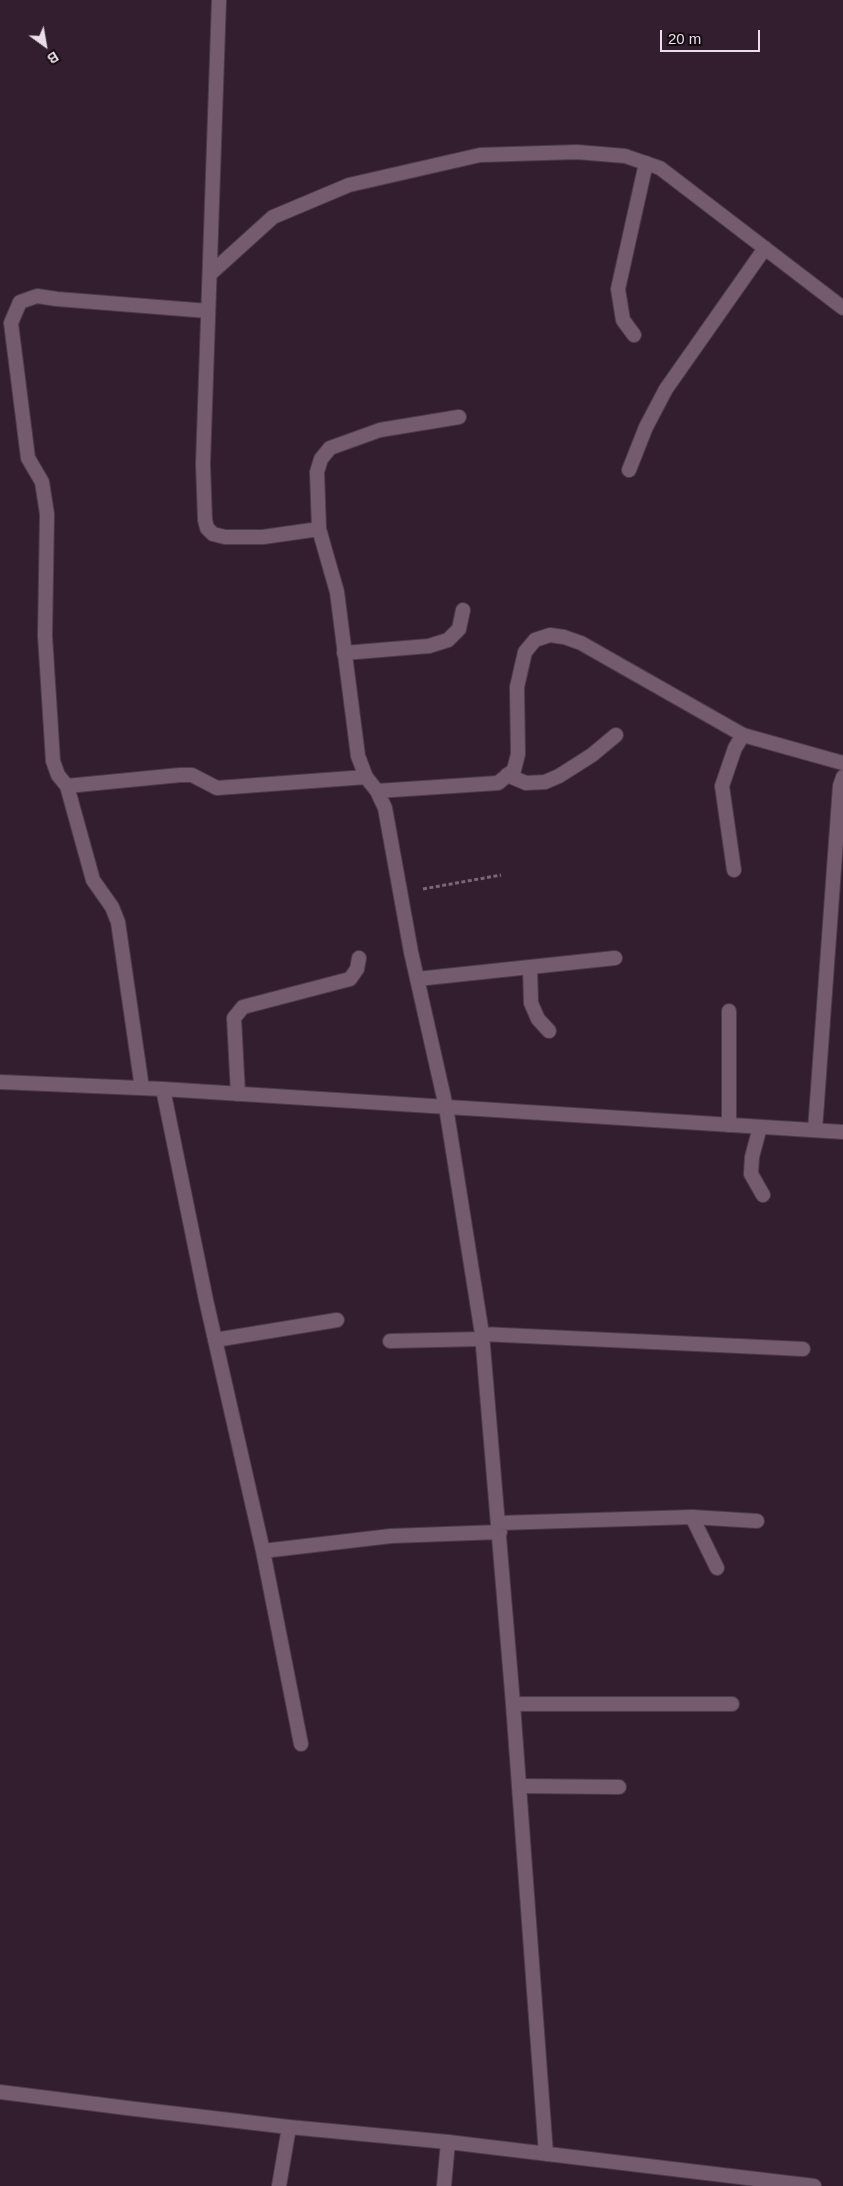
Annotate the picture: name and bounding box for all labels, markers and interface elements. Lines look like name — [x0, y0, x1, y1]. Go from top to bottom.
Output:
north arrow — [20, 20, 70, 70]
scale bar — [663, 20, 763, 52]
text: 20 m — [668, 30, 701, 47]
text: B — [44, 48, 61, 67]

